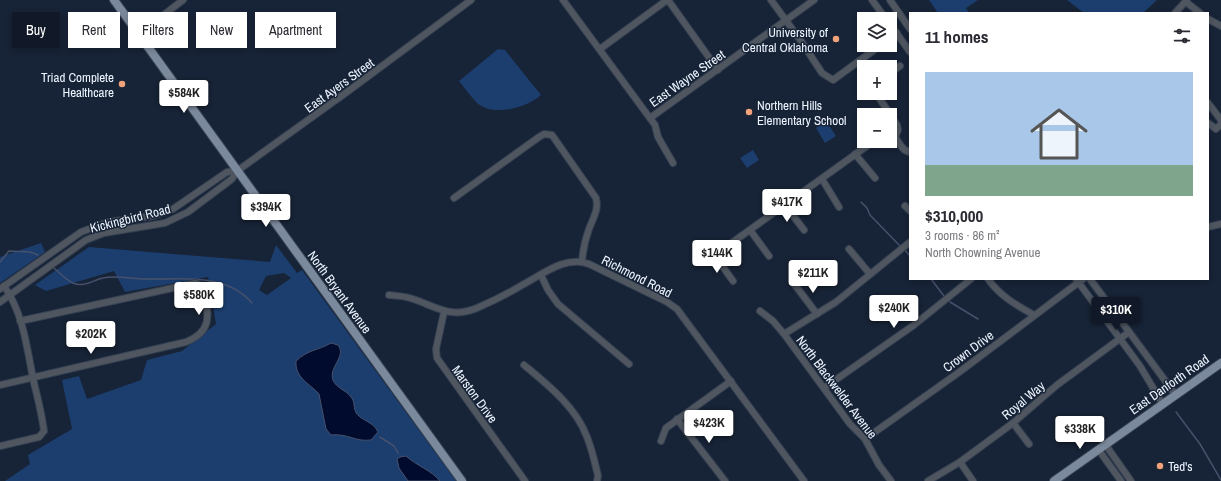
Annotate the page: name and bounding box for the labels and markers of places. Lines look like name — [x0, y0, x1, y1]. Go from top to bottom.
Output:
place label: University of Central Oklahoma — [742, 24, 828, 56]
marker: University of Central Oklahoma — [831, 34, 841, 44]
place label: Triad Complete Healthcare — [41, 69, 114, 101]
marker: Triad Complete Healthcare — [117, 79, 127, 89]
pin: $584K — [156, 80, 212, 114]
place label: Northern Hills Elementary School — [757, 97, 846, 129]
marker: Northern Hills Elementary School — [744, 107, 754, 117]
pin: $417K — [759, 189, 815, 223]
pin: $394K — [238, 194, 294, 228]
pin: $144K — [689, 240, 745, 274]
pin: $211K — [785, 260, 841, 294]
pin: $580K — [171, 282, 227, 316]
pin: $240K — [866, 295, 922, 329]
pin: $310K — [1088, 297, 1144, 331]
pin: $202K — [63, 321, 119, 355]
pin: $423K — [681, 410, 737, 444]
pin: $338K — [1052, 416, 1108, 450]
place label: Ted's — [1168, 458, 1193, 475]
marker: Ted's — [1155, 461, 1165, 471]

